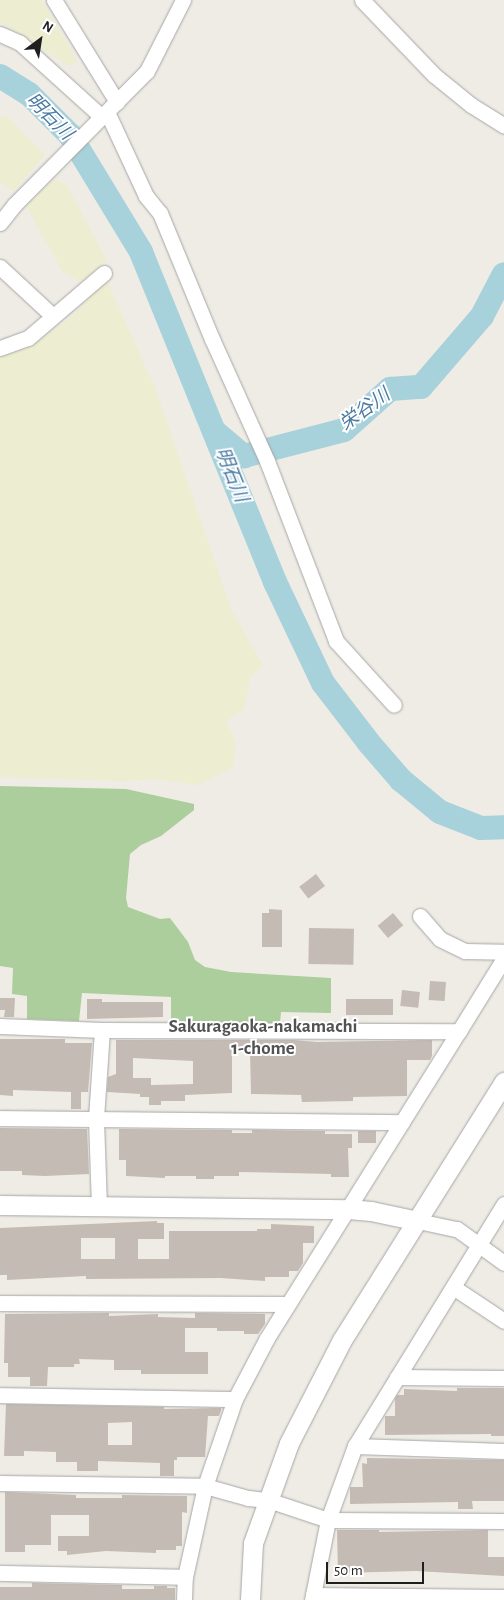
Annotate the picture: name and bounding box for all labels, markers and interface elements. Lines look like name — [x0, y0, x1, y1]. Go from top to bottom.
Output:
north arrow — [15, 15, 65, 65]
text: N — [40, 19, 55, 36]
water label: 明石川 — [21, 89, 77, 145]
water label: 栄谷川 — [335, 384, 395, 436]
water label: 明石川 — [210, 444, 252, 506]
district label: Sakuragaoka-nakamachi 1-chome — [169, 1016, 357, 1060]
scale bar — [329, 1552, 426, 1584]
text: 50 m — [334, 1563, 363, 1578]

